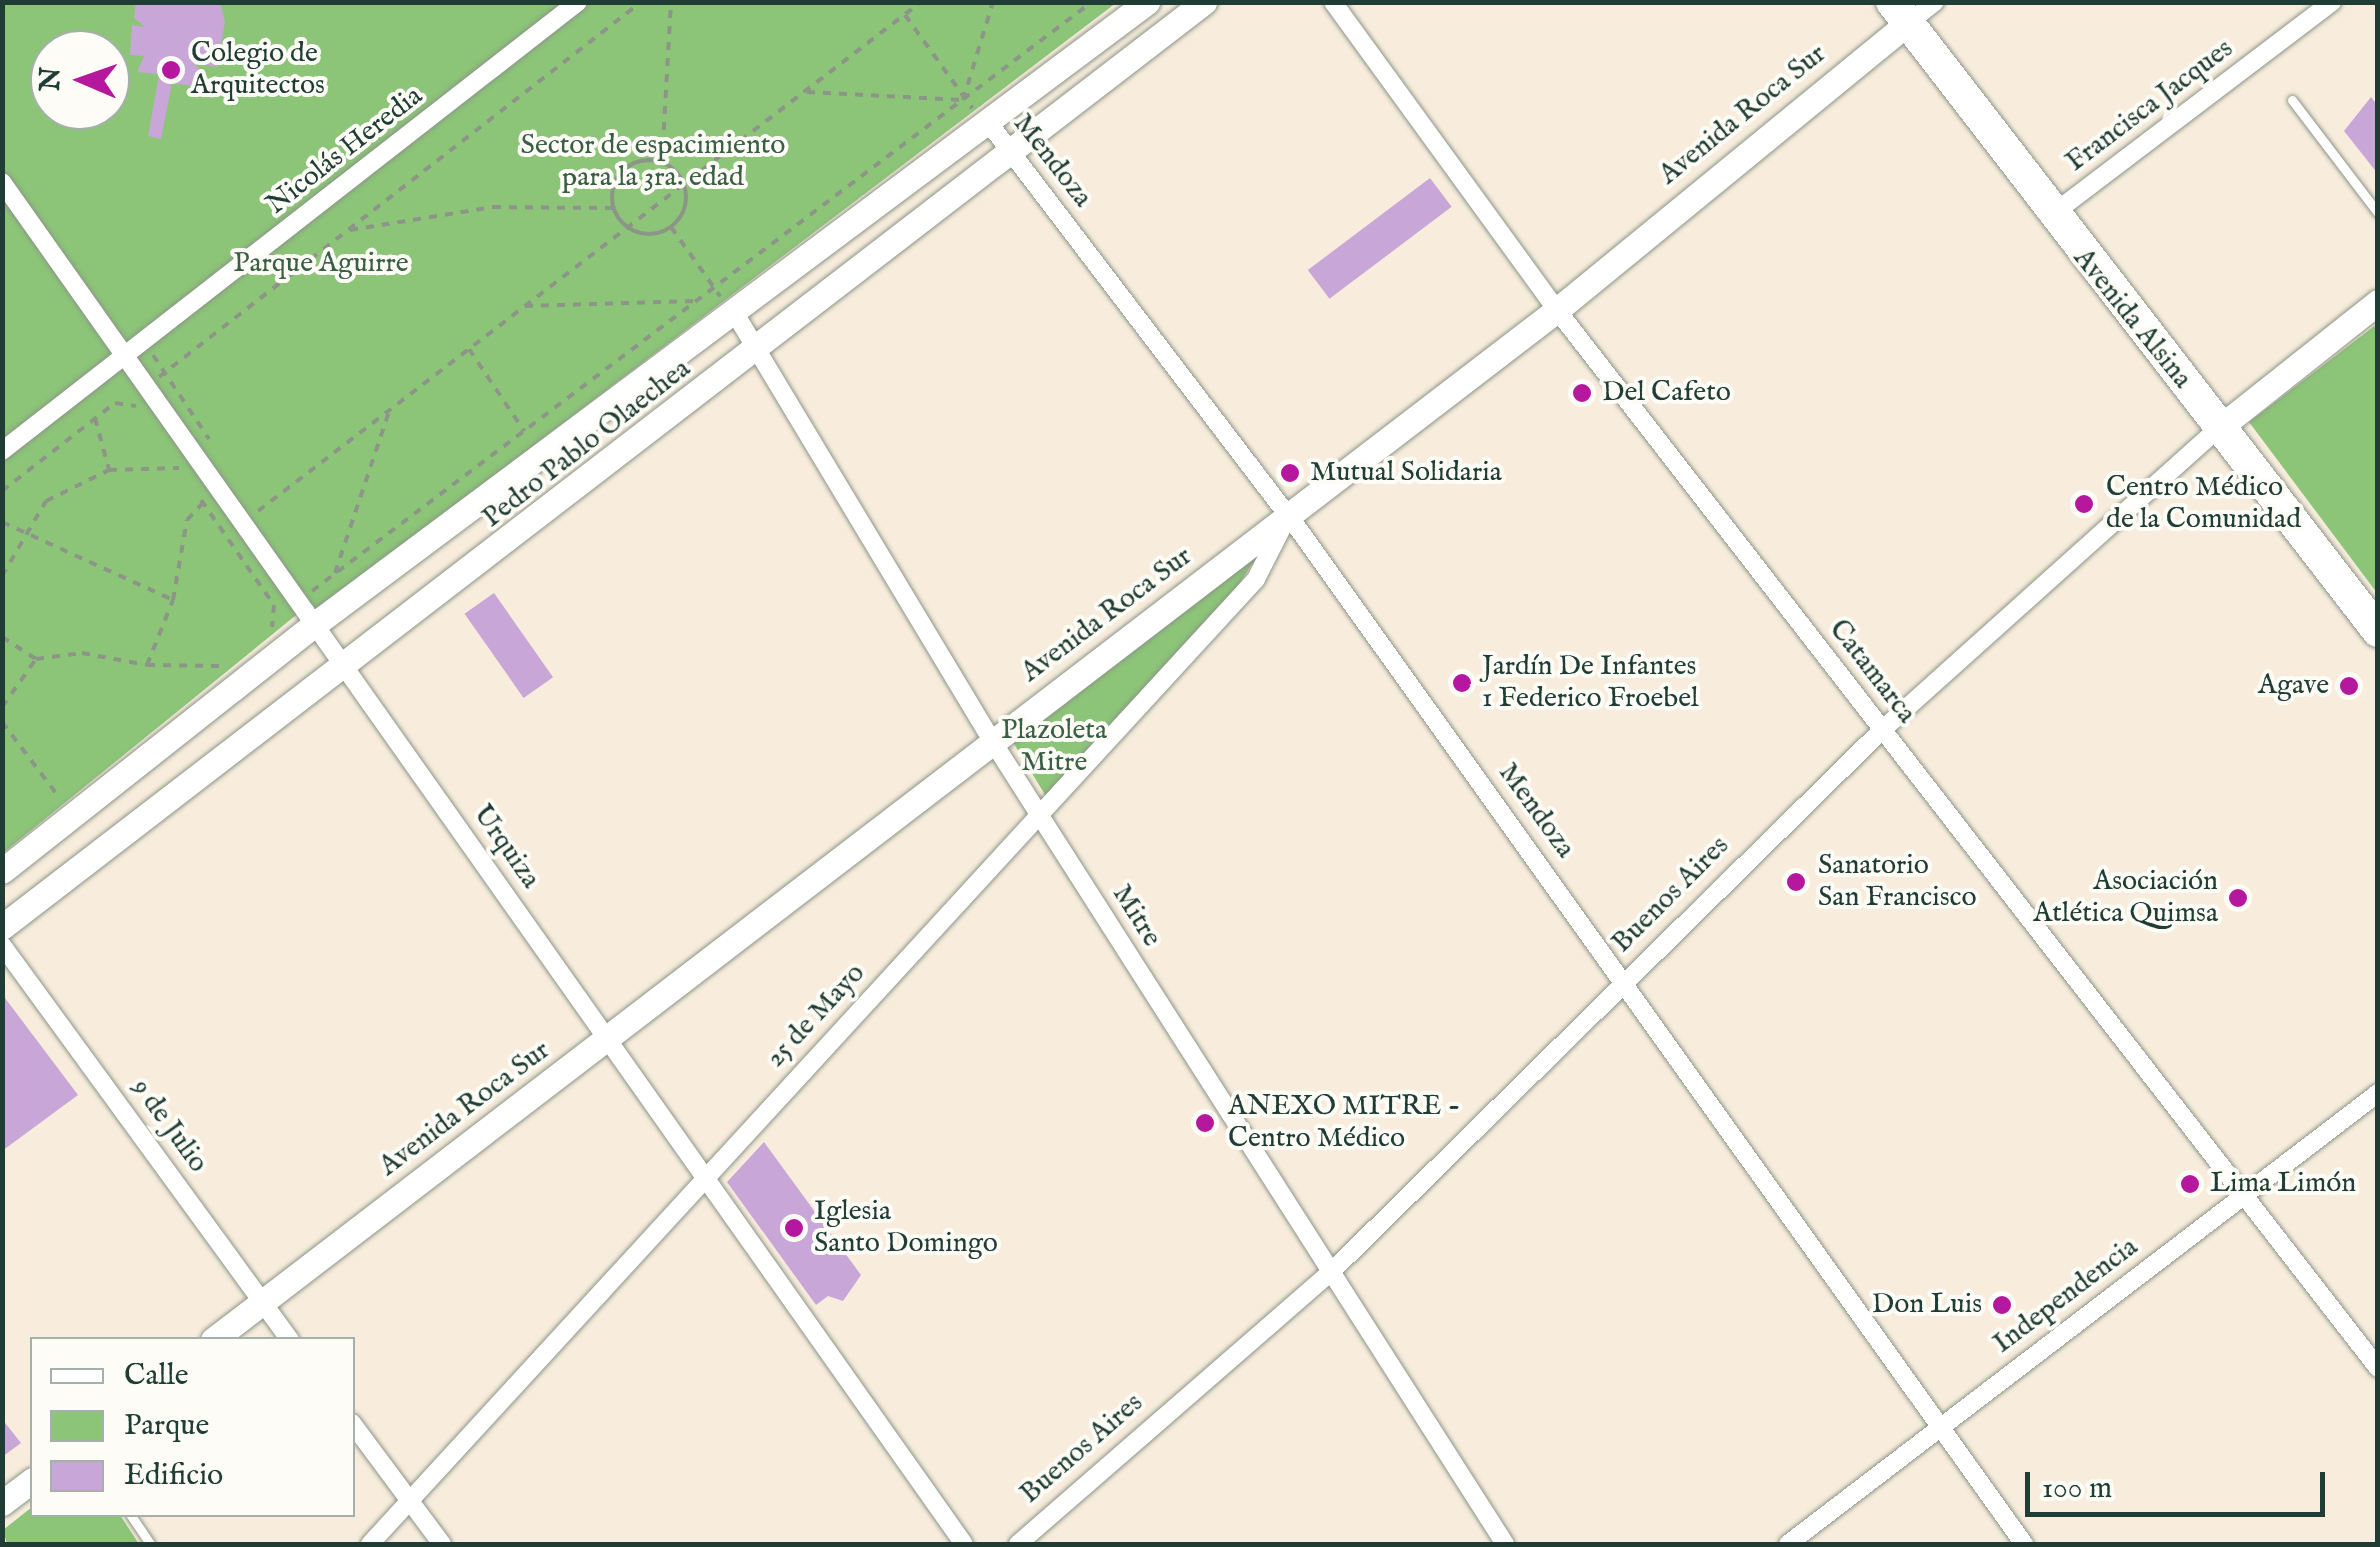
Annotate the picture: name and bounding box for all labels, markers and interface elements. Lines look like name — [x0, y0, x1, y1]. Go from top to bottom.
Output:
north arrow — [30, 30, 130, 130]
street label: Francisca Jacques — [2060, 32, 2240, 180]
place label: Colegio de Arquitectos — [191, 37, 325, 103]
street label: Avenida Roca Sur — [1653, 38, 1833, 192]
marker: Colegio de Arquitectos — [160, 59, 182, 81]
text: N — [34, 66, 69, 92]
street label: Nicolás Heredia — [260, 80, 430, 222]
street label: Mendoza — [1005, 108, 1099, 214]
park label: Sector de espacimiento para la 3ra. edad — [521, 129, 785, 195]
street label: Avenida Alsina — [2066, 242, 2198, 396]
park label: Parque Aguirre — [233, 247, 409, 281]
street label: Pedro Pablo Olaechea — [476, 352, 698, 536]
place label: Del Cafeto — [1602, 376, 1731, 410]
marker: Del Cafeto — [1571, 382, 1593, 404]
place label: Mutual Solidaria — [1310, 456, 1502, 490]
marker: Mutual Solidaria — [1279, 462, 1301, 484]
place label: Centro Médico de la Comunidad — [2106, 471, 2301, 537]
marker: Centro Médico de la Comunidad — [2071, 491, 2097, 517]
street label: Avenida Roca Sur — [1015, 540, 1199, 690]
street label: Catamarca — [1821, 614, 1923, 730]
place label: Jardín De Infantes 1 Federico Froebel — [1482, 650, 1699, 716]
place label: Agave — [2258, 669, 2329, 703]
marker: Jardín De Infantes 1 Federico Froebel — [1451, 672, 1473, 694]
marker: Agave — [2338, 675, 2360, 697]
park label: Plazoleta Mitre — [1001, 714, 1107, 780]
street label: Mendoza — [1490, 757, 1582, 865]
street label: Urquiza — [465, 799, 547, 895]
street label: Buenos Aires — [1606, 830, 1736, 960]
place label: Sanatorio San Francisco — [1818, 849, 1977, 915]
place label: Asociación Atlética Quimsa — [2033, 865, 2218, 931]
marker: Sanatorio San Francisco — [1783, 869, 1809, 895]
street label: Mitre — [1104, 879, 1168, 953]
marker: Asociación Atlética Quimsa — [2227, 887, 2249, 909]
street label: 25 de Mayo — [759, 957, 873, 1075]
street label: Avenida Roca Sur — [373, 1034, 557, 1184]
street label: 9 de Julio — [124, 1073, 214, 1179]
place label: ANEXO MITRE - Centro Médico — [1228, 1090, 1460, 1156]
marker: ANEXO MITRE - Centro Médico — [1192, 1110, 1218, 1136]
place label: Lima Limón — [2210, 1167, 2356, 1201]
marker: Lima Limón — [2179, 1173, 2201, 1195]
place label: Iglesia Santo Domingo — [814, 1195, 998, 1261]
marker: Iglesia Santo Domingo — [783, 1217, 805, 1239]
street label: Independencia — [1987, 1231, 2145, 1361]
place label: Don Luis — [1872, 1288, 1982, 1322]
marker: Don Luis — [1991, 1294, 2013, 1316]
legend — [30, 1337, 355, 1517]
text: Calle — [124, 1357, 188, 1395]
street label: Buenos Aires — [1014, 1387, 1150, 1511]
text: Parque — [124, 1407, 209, 1445]
scale bar — [2030, 1452, 2330, 1514]
text: Edificio — [124, 1457, 223, 1495]
text: 100 m — [2042, 1470, 2112, 1508]

